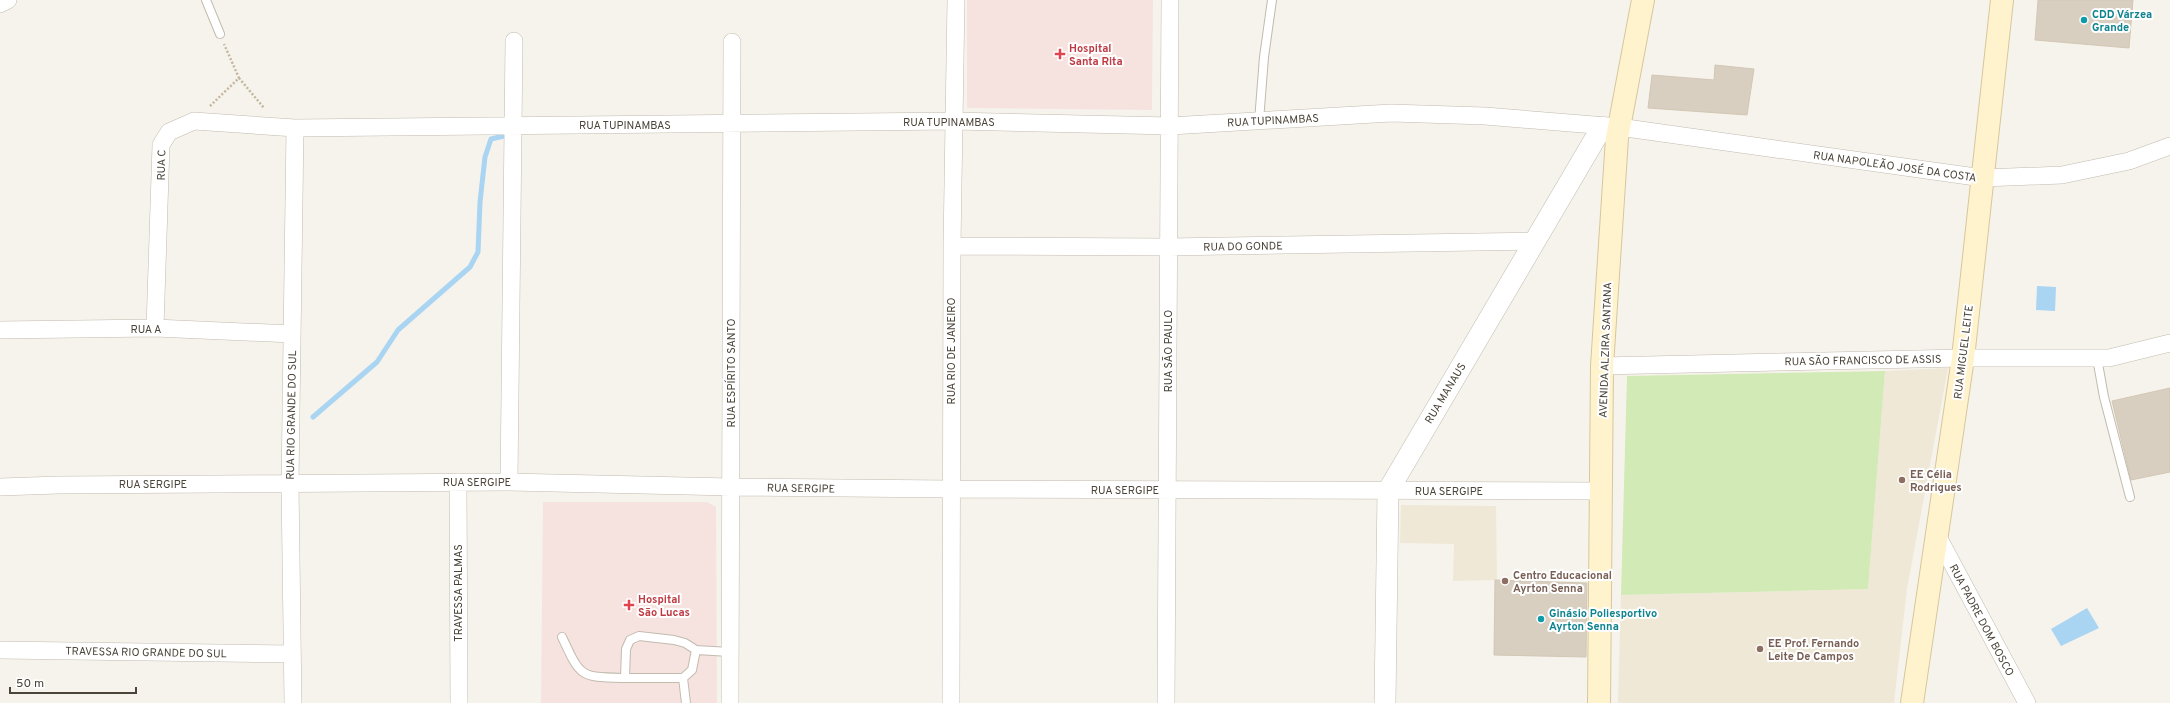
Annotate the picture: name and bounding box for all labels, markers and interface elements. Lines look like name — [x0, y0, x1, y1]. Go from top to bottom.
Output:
place label: CDD Várzea Grande — [2092, 8, 2152, 35]
marker: CDD Várzea Grande — [2079, 15, 2089, 25]
place label: Hospital Santa Rita — [1069, 42, 1123, 69]
marker: Hospital Santa Rita — [1054, 48, 1066, 60]
street label: RUA TUPINAMBAS — [1227, 112, 1319, 130]
street label: RUA TUPINAMBAS — [903, 116, 995, 130]
street label: RUA TUPINAMBAS — [579, 119, 671, 133]
street label: RUA NAPOLEÃO JOSÉ DA COSTA — [1812, 148, 1978, 185]
street label: RUA C — [155, 149, 169, 181]
street label: RUA DO GONDE — [1203, 239, 1283, 255]
street label: AVENIDA ALZIRA SANTANA — [1597, 282, 1615, 418]
street label: RUA RIO DE JANEIRO — [945, 297, 959, 405]
street label: RUA MIGUEL LEITE — [1951, 304, 1977, 400]
street label: RUA SÃO PAULO — [1162, 310, 1176, 392]
street label: RUA ESPÍRITO SANTO — [724, 318, 739, 428]
street label: RUA A — [131, 323, 162, 337]
street label: RUA RIO GRANDE DO SUL — [284, 350, 300, 480]
street label: RUA SÃO FRANCISCO DE ASSIS — [1784, 353, 1942, 369]
street label: RUA MANAUS — [1422, 361, 1470, 427]
place label: EE Célia Rodrigues — [1910, 468, 1962, 495]
marker: EE Célia Rodrigues — [1897, 475, 1907, 485]
street label: RUA SERGIPE — [443, 476, 511, 490]
street label: RUA SERGIPE — [119, 478, 187, 492]
street label: RUA SERGIPE — [767, 481, 835, 497]
street label: RUA SERGIPE — [1091, 484, 1159, 498]
street label: RUA SERGIPE — [1415, 485, 1483, 499]
street label: TRAVESSA PALMAS — [452, 544, 466, 642]
street label: RUA PADRE DOM BOSCO — [1946, 562, 2017, 679]
place label: Centro Educacional Ayrton Senna — [1513, 569, 1612, 596]
marker: Centro Educacional Ayrton Senna — [1500, 576, 1510, 586]
place label: Hospital São Lucas — [638, 593, 690, 620]
marker: Hospital São Lucas — [623, 599, 635, 611]
place label: Ginásio Poliesportivo Ayrton Senna — [1549, 607, 1657, 634]
marker: Ginásio Poliesportivo Ayrton Senna — [1536, 614, 1546, 624]
place label: EE Prof. Fernando Leite De Campos — [1768, 637, 1859, 664]
marker: EE Prof. Fernando Leite De Campos — [1755, 644, 1765, 654]
street label: TRAVESSA RIO GRANDE DO SUL — [65, 645, 227, 661]
scale bar — [10, 669, 136, 695]
text: 50 m — [16, 676, 44, 692]

